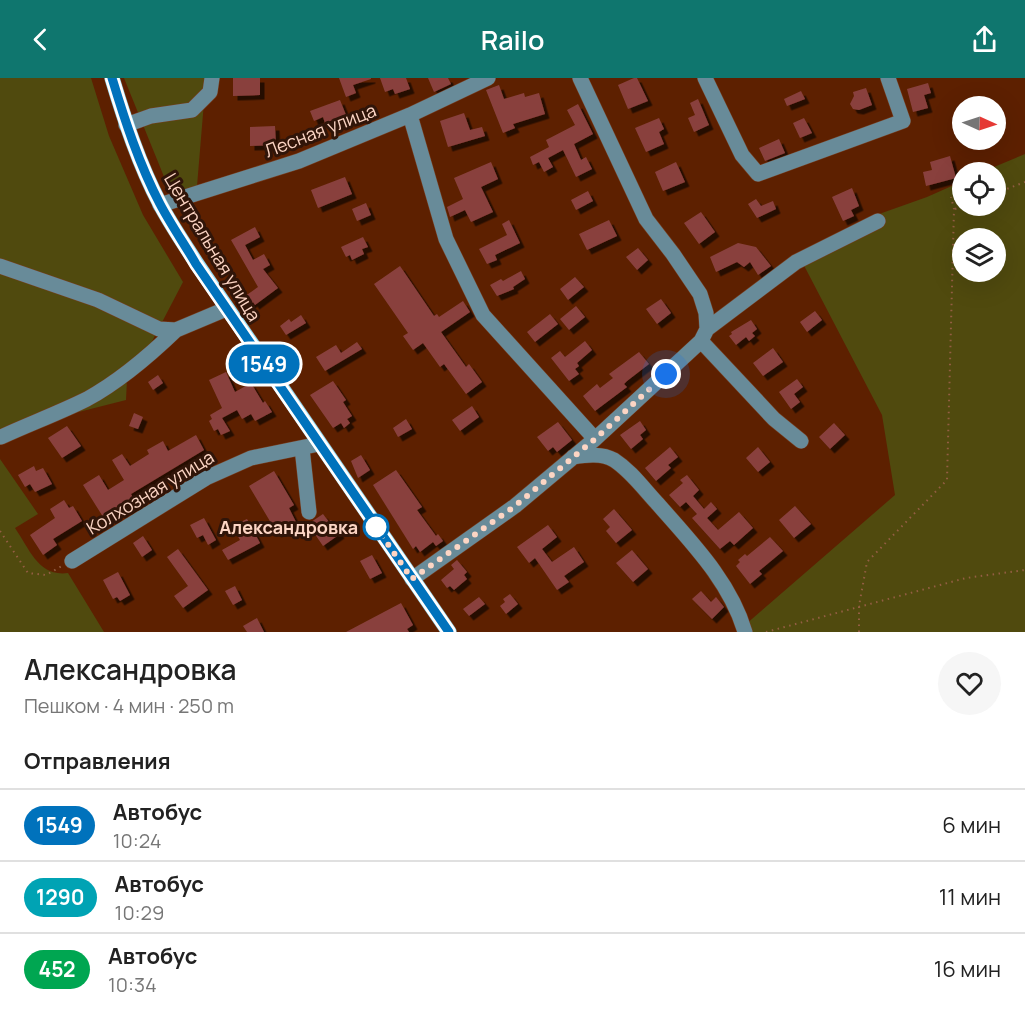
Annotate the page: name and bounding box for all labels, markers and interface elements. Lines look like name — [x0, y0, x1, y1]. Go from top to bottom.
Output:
text: Railo — [481, 21, 544, 58]
icon: back — [24, 23, 57, 56]
icon: share — [968, 23, 1001, 56]
north arrow — [952, 96, 1006, 150]
map controls — [952, 96, 1006, 282]
street label: Лесная улица — [261, 98, 379, 162]
button: locate — [952, 162, 1006, 216]
street label: Центральная улица — [159, 169, 267, 325]
button: layers — [952, 228, 1006, 282]
line badge: 1549 — [222, 344, 306, 384]
text: 1549 — [241, 350, 287, 378]
your location — [651, 359, 681, 389]
street label: Колхозная улица — [82, 444, 218, 540]
marker: Александровка — [363, 514, 389, 540]
place label: Александровка — [219, 515, 358, 539]
text: Александровка — [24, 650, 237, 688]
button: heart — [938, 652, 1001, 715]
text: Пешком · 4 мин · 250 m — [24, 692, 234, 719]
text: Отправления — [24, 746, 171, 776]
text: Автобус — [113, 797, 202, 827]
text: 6 мин — [942, 810, 1001, 840]
text: 1549 — [36, 811, 83, 839]
text: 10:24 — [113, 827, 162, 854]
text: Автобус — [115, 869, 204, 899]
text: 11 мин — [939, 882, 1001, 912]
text: 1290 — [36, 883, 85, 911]
text: 10:29 — [115, 899, 164, 926]
text: Автобус — [108, 941, 197, 971]
text: 16 мин — [934, 954, 1001, 984]
text: 452 — [38, 955, 76, 983]
text: 10:34 — [108, 971, 157, 998]

